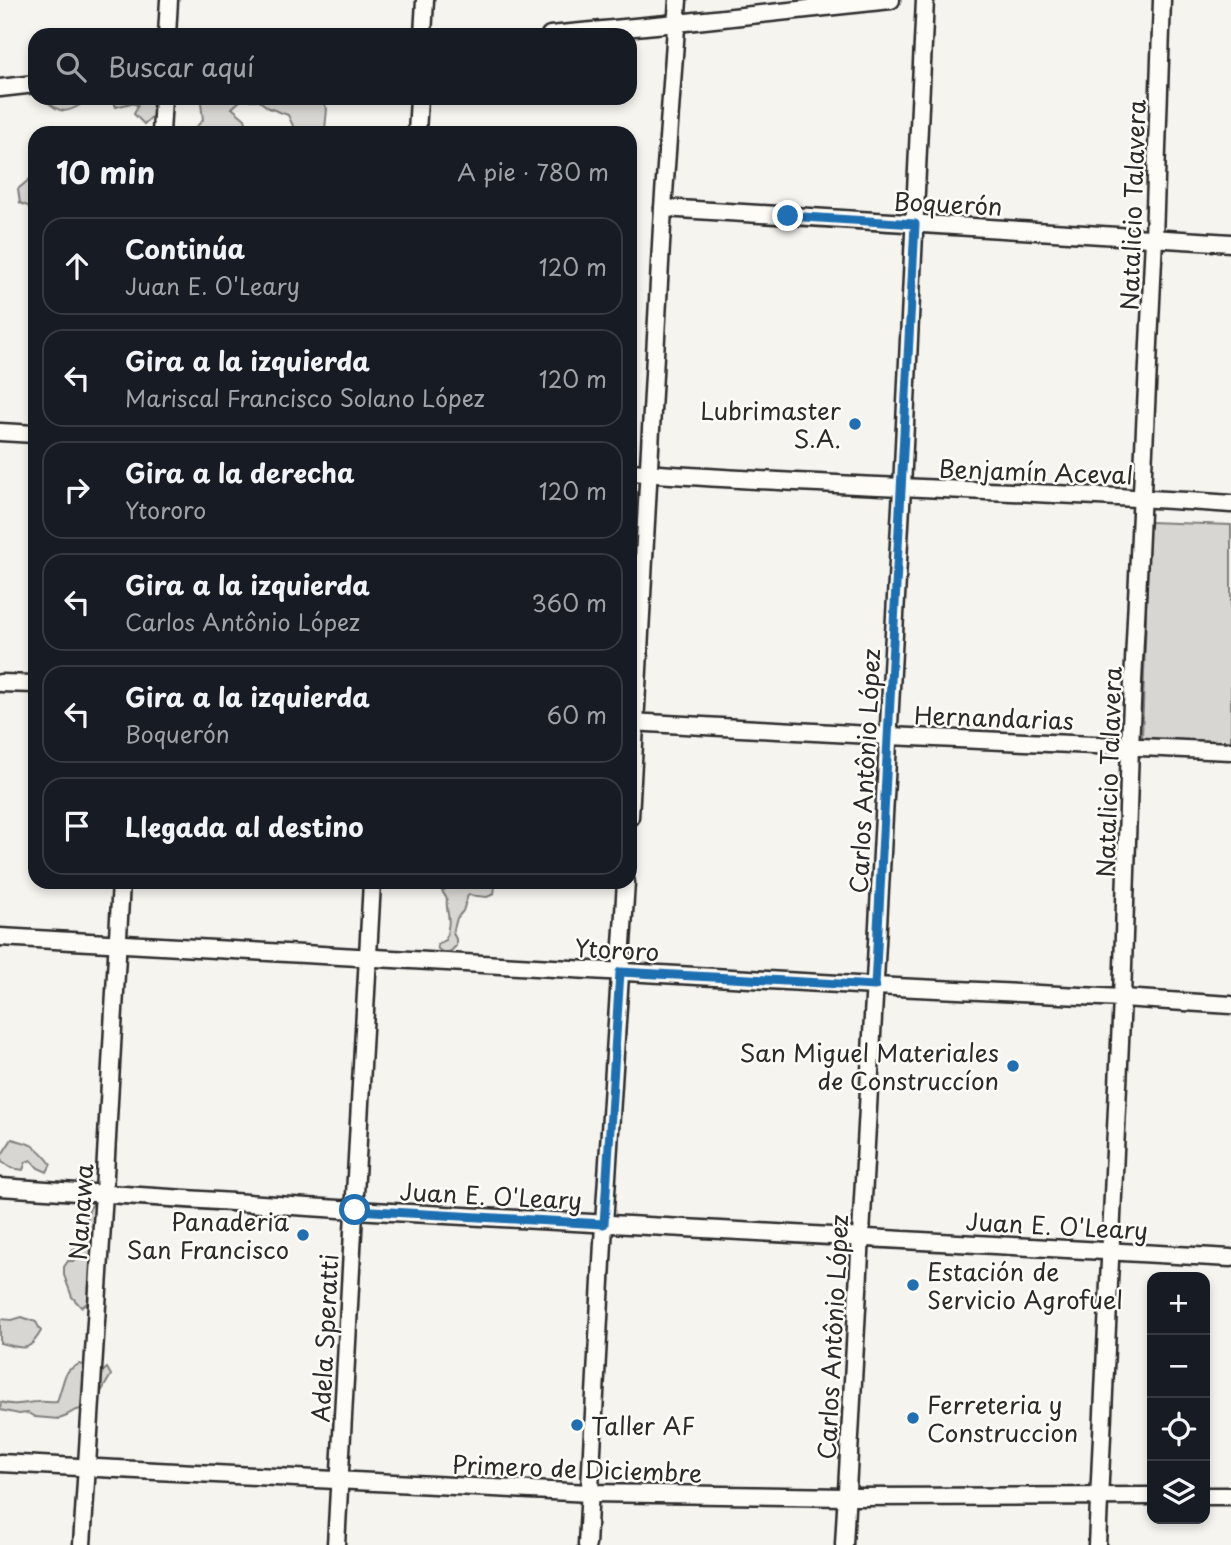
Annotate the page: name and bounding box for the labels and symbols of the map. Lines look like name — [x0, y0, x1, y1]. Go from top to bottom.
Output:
street label: Natalicio Talavera — [1110, 99, 1154, 311]
street label: Boquerón — [893, 182, 1003, 224]
route end — [772, 200, 803, 231]
place label: Lubrimaster S.A. — [700, 392, 842, 456]
marker: Lubrimaster S.A. — [847, 416, 863, 432]
street label: Benjamín Aceval — [938, 450, 1134, 492]
street label: Carlos Antônio López — [840, 648, 888, 894]
street label: Natalicio Talavera — [1086, 666, 1130, 878]
street label: Hernandarias — [914, 696, 1075, 738]
street label: Ytororo — [574, 929, 660, 969]
place label: San Miguel Materiales de Construccíon — [740, 1034, 999, 1098]
marker: San Miguel Materiales de Construccíon — [1005, 1058, 1021, 1074]
street label: Nanawa — [59, 1163, 101, 1261]
street label: Juan E. O'Leary — [399, 1172, 583, 1218]
route start — [339, 1194, 370, 1225]
street label: Juan E. O'Leary — [965, 1202, 1149, 1248]
place label: Panaderia San Francisco — [127, 1203, 289, 1267]
street label: Carlos Antônio López — [808, 1214, 856, 1460]
marker: Panaderia San Francisco — [295, 1227, 311, 1243]
street label: Adela Speratti — [302, 1253, 346, 1423]
place label: Estación de Servicio Agrofuel — [927, 1253, 1123, 1317]
marker: Estación de Servicio Agrofuel — [905, 1277, 921, 1293]
place label: Ferreteria y Construccion — [927, 1386, 1078, 1450]
place label: Taller AF — [591, 1407, 695, 1443]
marker: Ferreteria y Construccion — [905, 1410, 921, 1426]
marker: Taller AF — [569, 1417, 585, 1433]
street label: Primero de Diciembre — [451, 1446, 703, 1490]

